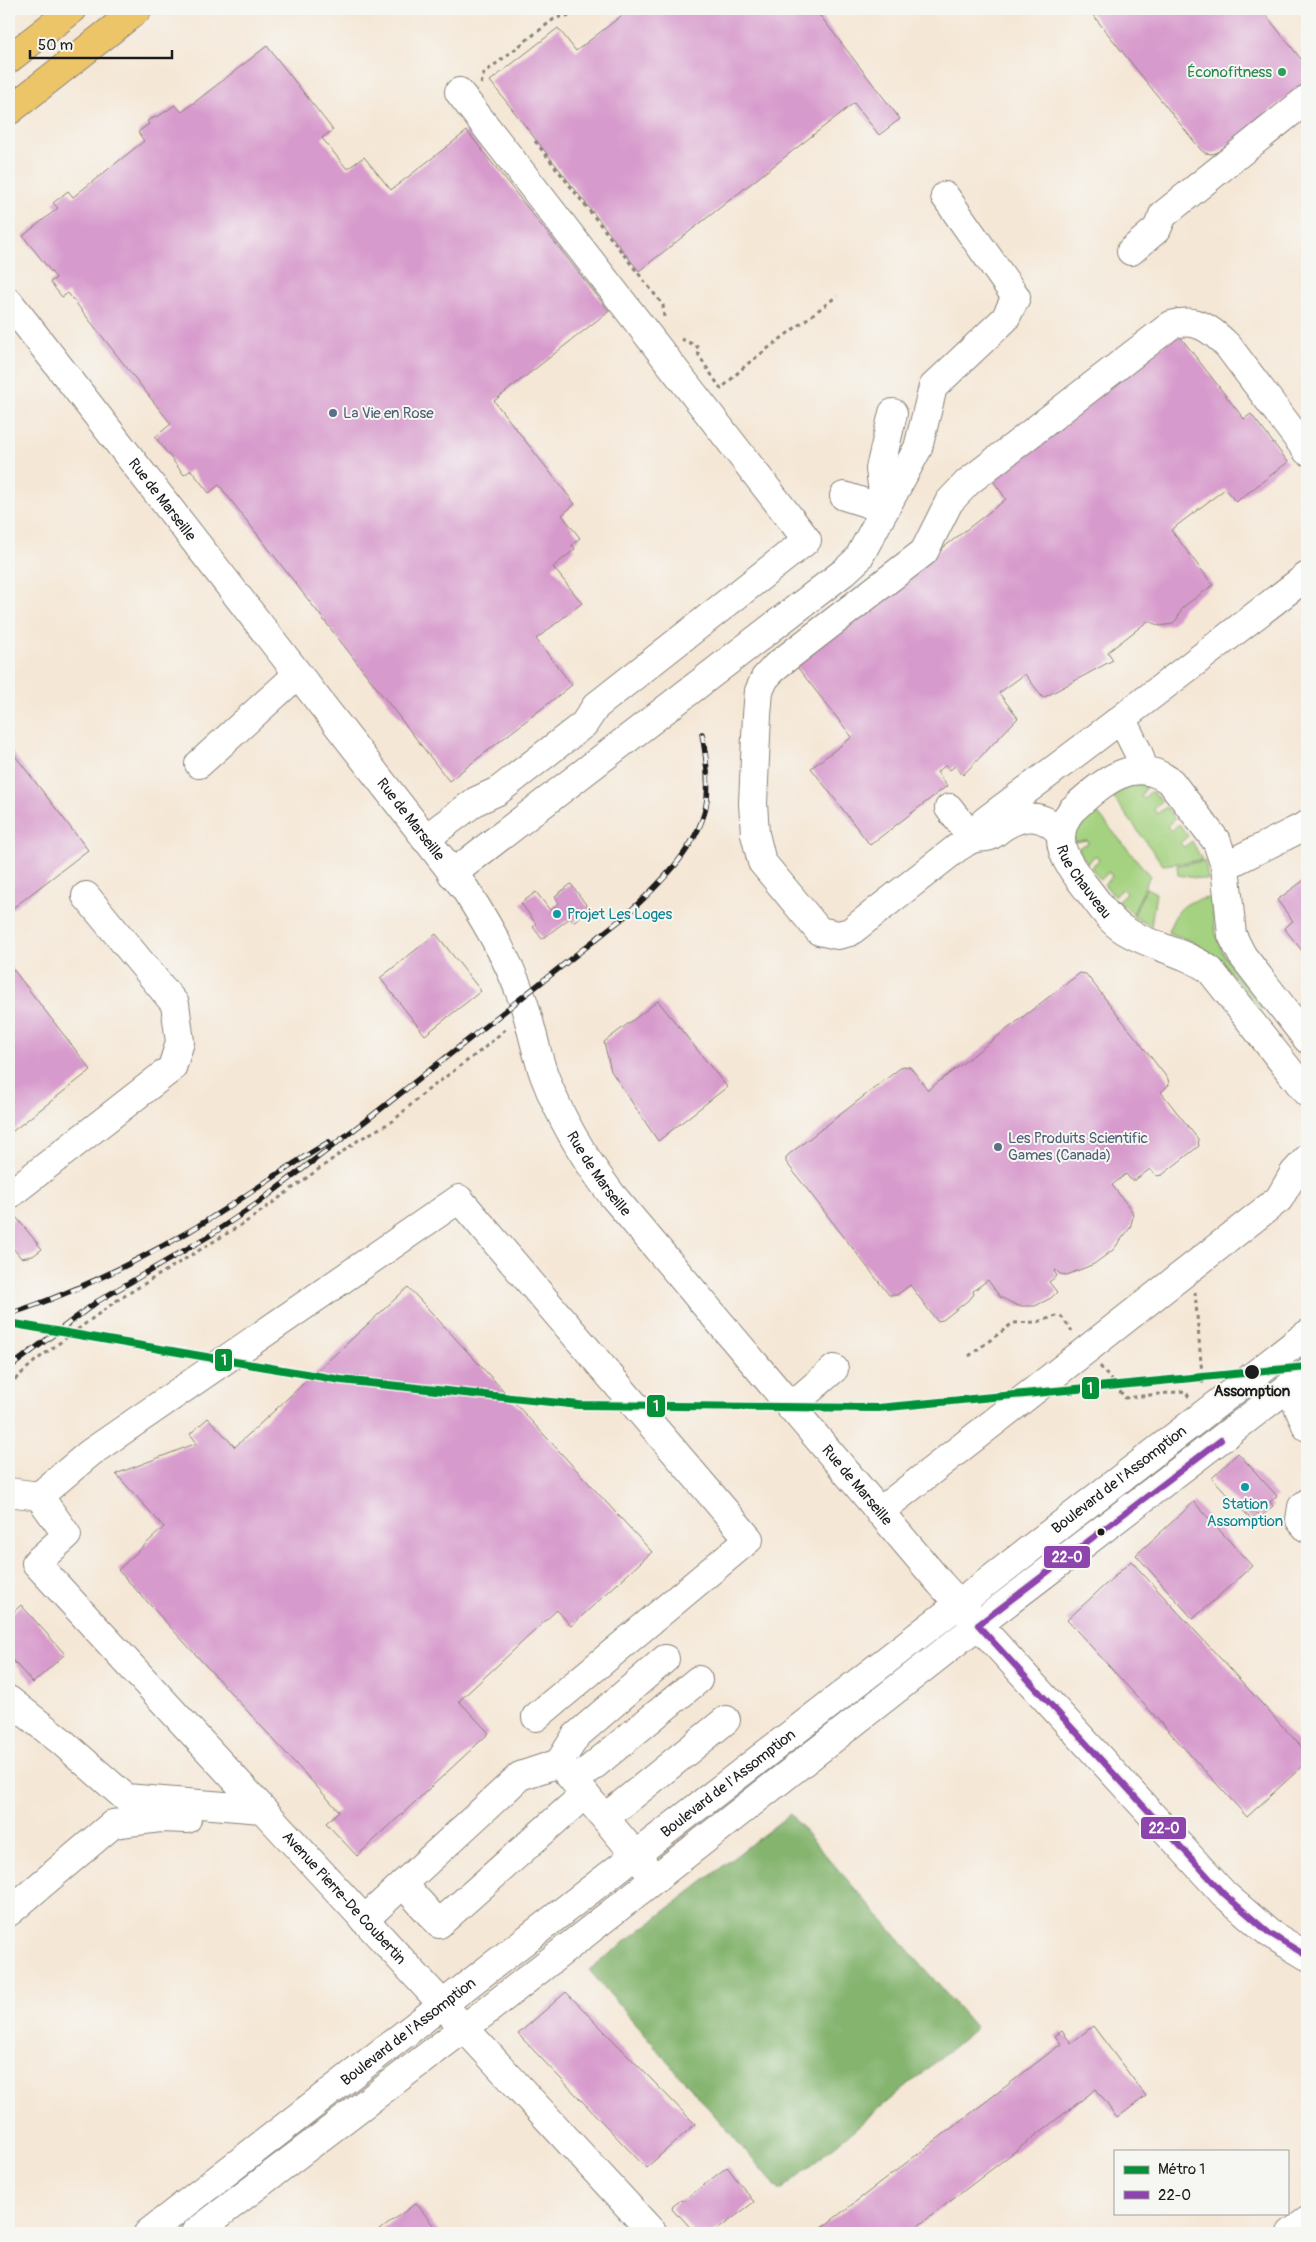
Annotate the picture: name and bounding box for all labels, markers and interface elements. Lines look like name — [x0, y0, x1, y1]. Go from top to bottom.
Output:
scale bar — [30, 28, 172, 60]
text: 50 m — [38, 36, 73, 55]
place label: Éconofitness — [1187, 63, 1272, 82]
marker: Éconofitness — [1276, 66, 1288, 78]
place label: La Vie en Rose — [343, 404, 434, 423]
marker: La Vie en Rose — [327, 407, 339, 419]
street label: Rue de Marseille — [124, 454, 201, 545]
street label: Rue de Marseille — [373, 774, 449, 865]
street label: Rue Chauveau — [1052, 843, 1116, 923]
place label: Projet Les Loges — [567, 905, 673, 924]
marker: Projet Les Loges — [551, 908, 563, 920]
street label: Rue de Marseille — [563, 1128, 636, 1220]
place label: Les Produits Scientific Games (Canada) — [1008, 1129, 1148, 1165]
marker: Les Produits Scientific Games (Canada) — [992, 1141, 1004, 1153]
line badge: 1 — [214, 1348, 233, 1372]
text: 1 — [221, 1352, 227, 1369]
marker: Assomption — [1243, 1363, 1261, 1381]
line badge: 1 — [1081, 1376, 1100, 1400]
text: 1 — [1087, 1380, 1093, 1397]
place label: Assomption — [1214, 1382, 1291, 1401]
line badge: 1 — [646, 1394, 666, 1418]
text: 1 — [653, 1398, 659, 1415]
street label: Boulevard de l'Assomption — [1048, 1421, 1190, 1538]
street label: Rue de Marseille — [818, 1441, 897, 1530]
marker: Station Assomption — [1239, 1481, 1251, 1493]
place label: Station Assomption — [1207, 1495, 1283, 1531]
unlabelled marker — [1096, 1527, 1106, 1537]
line badge: 22-O — [1043, 1545, 1091, 1569]
text: 22-O — [1052, 1549, 1082, 1566]
street label: Boulevard de l'Assomption — [657, 1725, 799, 1841]
line badge: 22-O — [1140, 1816, 1187, 1840]
text: 22-O — [1149, 1820, 1179, 1837]
street label: Avenue Pierre-De Coubertin — [278, 1827, 410, 1968]
street label: Boulevard de l'Assomption — [337, 1973, 479, 2090]
legend — [1114, 2150, 1288, 2214]
text: Métro 1 — [1158, 2160, 1205, 2179]
text: 22-O — [1158, 2186, 1191, 2205]

